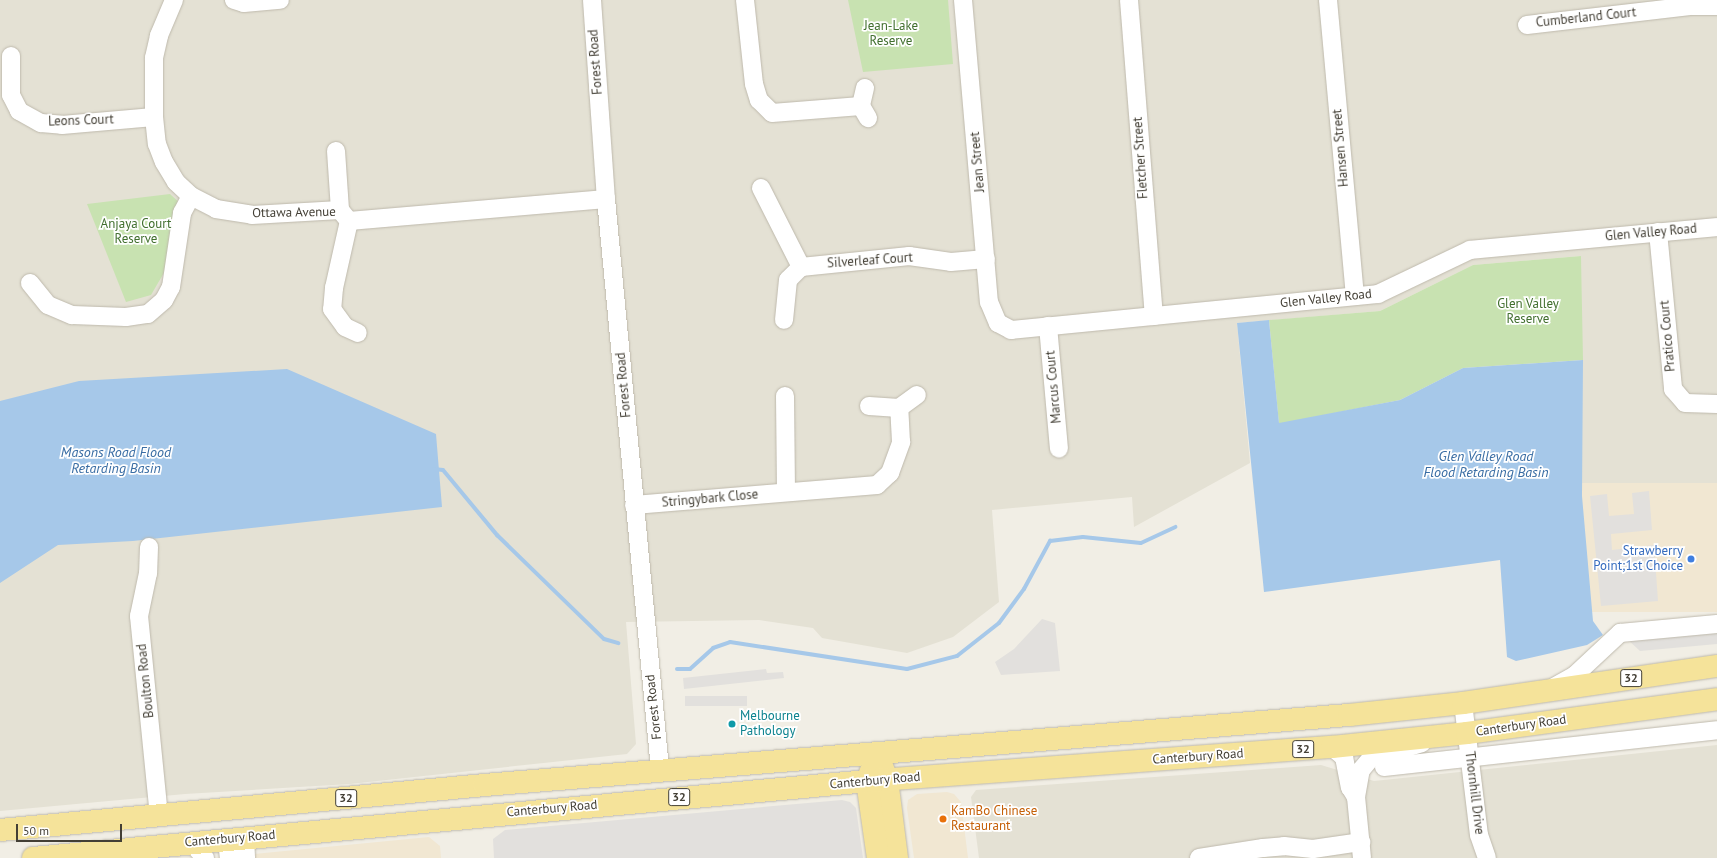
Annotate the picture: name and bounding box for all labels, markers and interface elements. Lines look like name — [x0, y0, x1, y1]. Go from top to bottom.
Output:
street label: Cumberland Court — [1535, 5, 1637, 31]
park label: Jean-Lake Reserve — [864, 19, 918, 50]
street label: Forest Road — [586, 29, 606, 95]
street label: Hansen Street — [1330, 108, 1352, 188]
street label: Leons Court — [48, 112, 114, 130]
street label: Fletcher Street — [1130, 117, 1152, 199]
street label: Jean Street — [968, 131, 988, 193]
street label: Ottawa Avenue — [252, 204, 336, 222]
park label: Anjaya Court Reserve — [101, 217, 171, 248]
street label: Glen Valley Road — [1604, 221, 1698, 245]
street label: Silverleaf Court — [827, 250, 913, 272]
street label: Glen Valley Road — [1279, 286, 1373, 312]
park label: Glen Valley Reserve — [1497, 297, 1559, 328]
street label: Pratico Court — [1657, 300, 1679, 372]
street label: Marcus Court — [1043, 350, 1065, 424]
street label: Forest Road — [613, 352, 635, 418]
water label: Masons Road Flood Retarding Basin — [61, 444, 171, 476]
water label: Glen Valley Road Flood Retarding Basin — [1423, 448, 1549, 480]
street label: Stringybark Close — [661, 487, 759, 511]
place label: Strawberry Point;1st Choice — [1593, 544, 1683, 575]
marker: Strawberry Point;1st Choice — [1686, 554, 1696, 564]
street label: Boulton Road — [134, 643, 158, 719]
road number: 32 — [1620, 668, 1642, 688]
street label: Forest Road — [643, 674, 665, 740]
place label: Melbourne Pathology — [740, 709, 800, 740]
street label: Canterbury Road — [1475, 712, 1567, 740]
marker: Melbourne Pathology — [727, 719, 737, 729]
road number: 32 — [1292, 739, 1314, 759]
street label: Canterbury Road — [1152, 746, 1244, 768]
street label: Thornhill Drive — [1461, 751, 1487, 835]
street label: Canterbury Road — [829, 769, 921, 793]
road number: 32 — [668, 787, 690, 807]
road number: 32 — [335, 788, 357, 808]
street label: Canterbury Road — [506, 797, 598, 821]
place label: KamBo Chinese Restaurant — [951, 804, 1037, 835]
marker: KamBo Chinese Restaurant — [938, 814, 948, 824]
scale bar — [18, 816, 124, 842]
text: 50 m — [23, 823, 49, 838]
street label: Canterbury Road — [184, 827, 276, 851]

